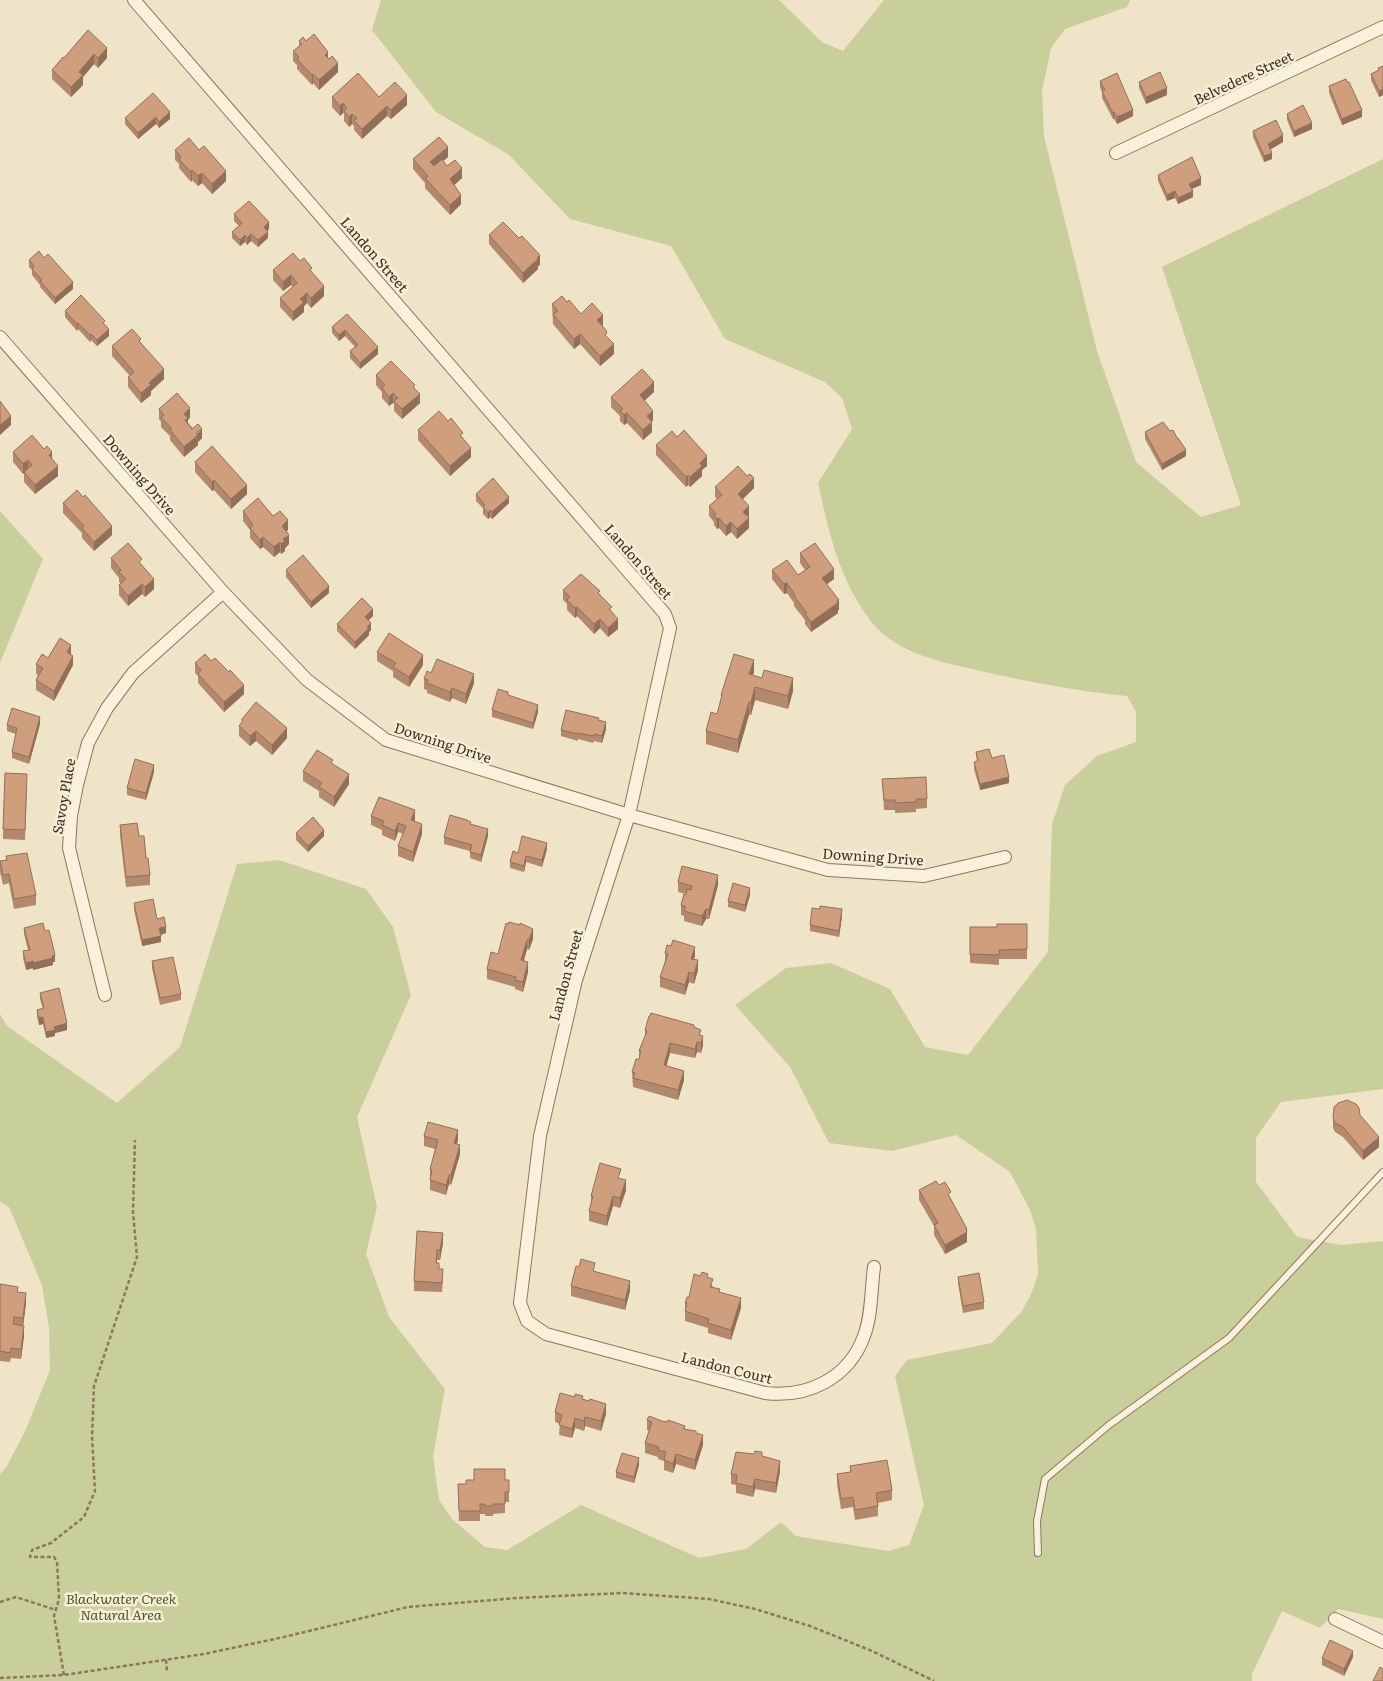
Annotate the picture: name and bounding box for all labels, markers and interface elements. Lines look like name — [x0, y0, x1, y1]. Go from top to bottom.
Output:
street label: Belvedere Street — [1190, 45, 1296, 109]
street label: Landon Street — [337, 212, 414, 296]
street label: Downing Drive — [99, 429, 181, 519]
street label: Landon Street — [601, 519, 678, 603]
street label: Downing Drive — [392, 717, 494, 767]
street label: Savoy Place — [46, 756, 80, 836]
street label: Downing Drive — [822, 842, 924, 870]
street label: Landon Street — [543, 927, 587, 1023]
street label: Landon Court — [679, 1346, 775, 1388]
park label: Blackwater Creek Natural Area — [66, 1588, 177, 1624]

